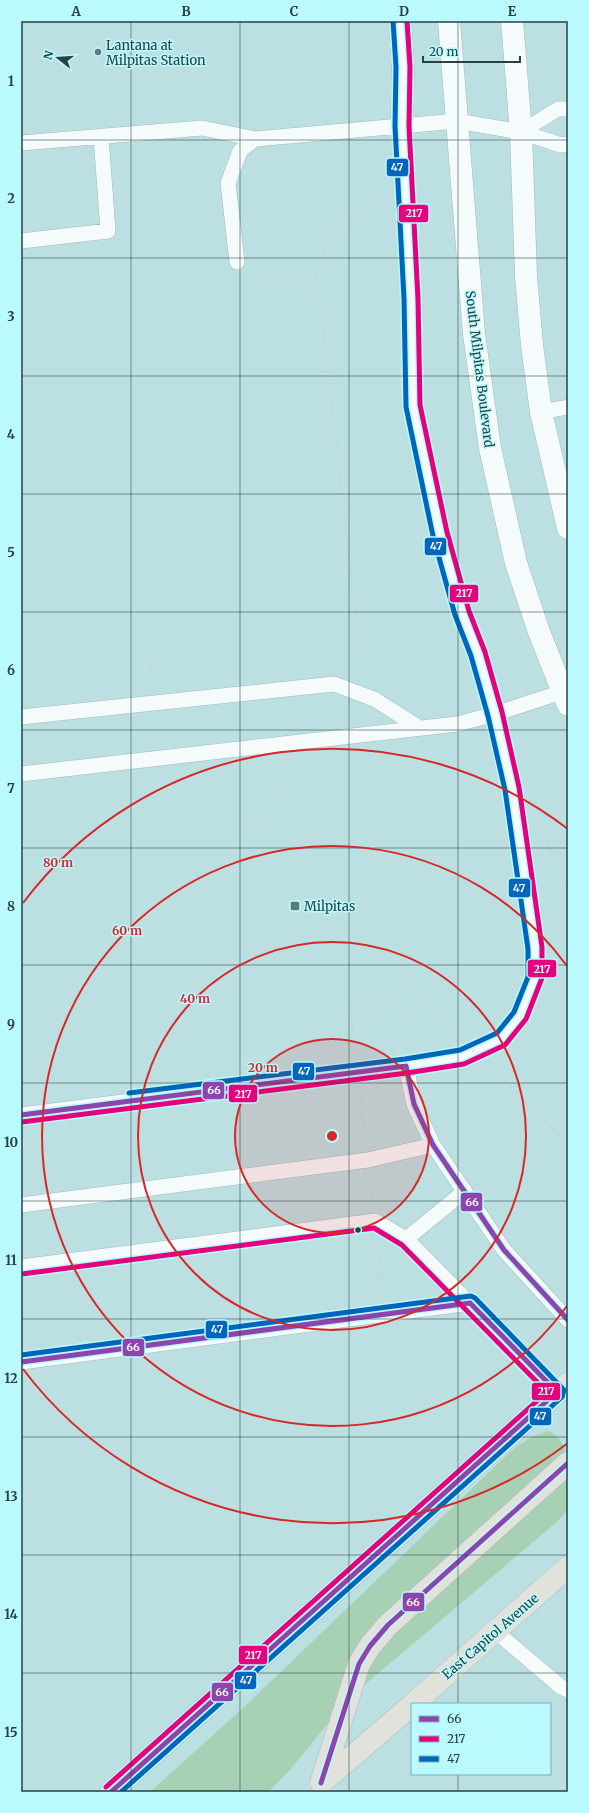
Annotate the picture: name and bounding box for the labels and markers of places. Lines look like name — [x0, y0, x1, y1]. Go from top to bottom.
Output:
place label: Lantana at Milpitas Station — [106, 37, 206, 69]
marker: Lantana at Milpitas Station — [93, 47, 103, 57]
place label: Milpitas — [304, 898, 355, 915]
marker: Milpitas — [289, 900, 301, 912]
centre of rings — [325, 1129, 339, 1143]
unlabelled marker — [353, 1225, 363, 1235]

